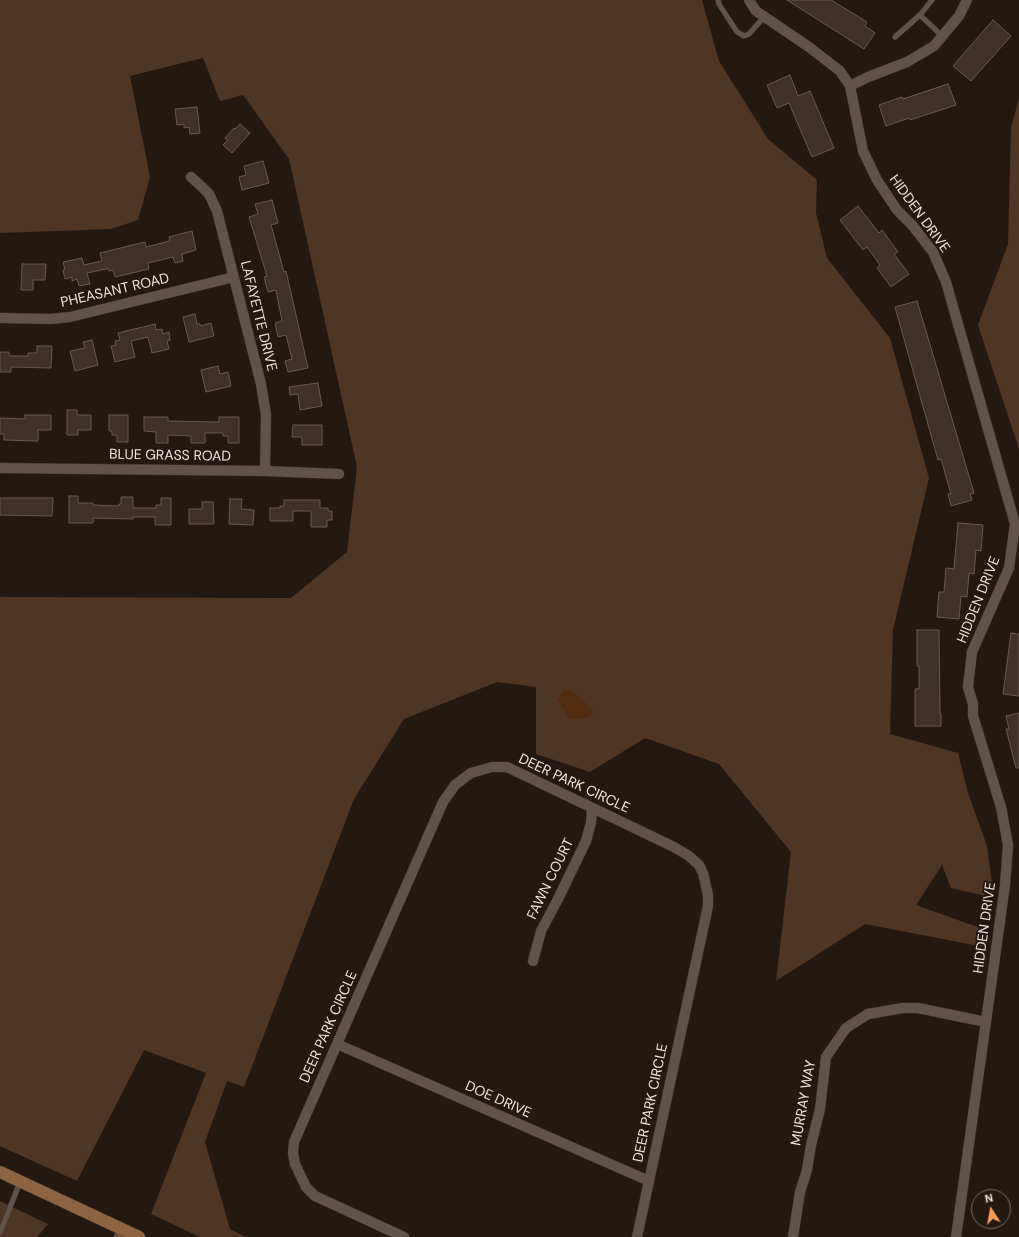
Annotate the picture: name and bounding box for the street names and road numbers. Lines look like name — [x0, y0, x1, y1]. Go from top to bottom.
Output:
street label: HIDDEN DRIVE — [885, 172, 953, 256]
street label: LAFAYETTE DRIVE — [236, 259, 280, 373]
street label: PHEASANT ROAD — [59, 270, 171, 312]
street label: BLUE GRASS ROAD — [109, 447, 231, 465]
street label: HIDDEN DRIVE — [954, 554, 1004, 646]
street label: DEER PARK CIRCLE — [516, 751, 632, 817]
street label: FAWN COURT — [524, 836, 578, 922]
street label: HIDDEN DRIVE — [970, 881, 1000, 975]
street label: DEER PARK CIRCLE — [297, 968, 361, 1086]
street label: DEER PARK CIRCLE — [630, 1042, 672, 1164]
street label: MURRAY WAY — [788, 1059, 820, 1147]
street label: DOE DRIVE — [462, 1078, 534, 1122]

